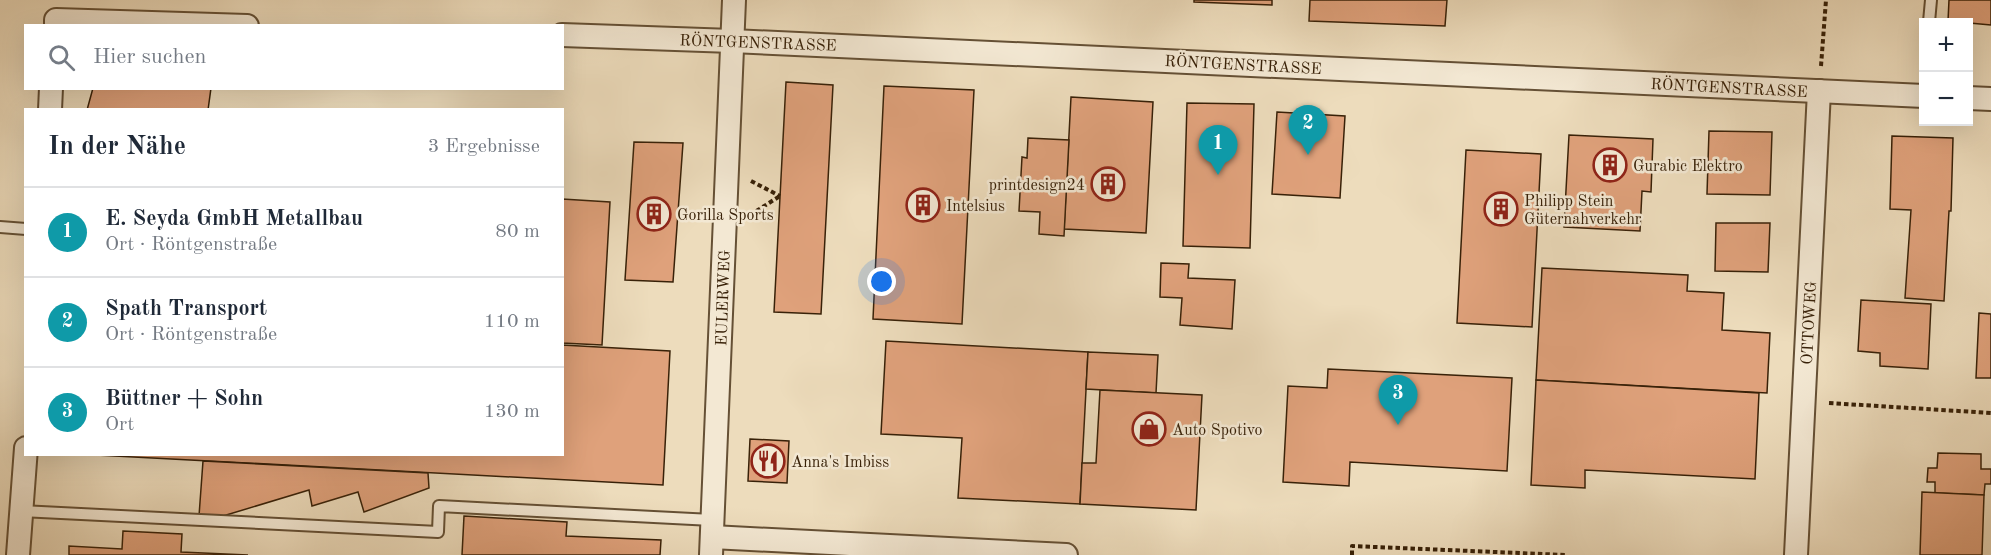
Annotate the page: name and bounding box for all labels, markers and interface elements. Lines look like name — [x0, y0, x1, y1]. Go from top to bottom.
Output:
map controls — [1919, 18, 1973, 126]
button: + — [1919, 18, 1973, 72]
search box — [24, 24, 564, 90]
street label: RÖNTGENSTRASSE — [679, 29, 837, 55]
icon: search — [45, 41, 78, 74]
text: Hier suchen — [93, 46, 206, 68]
street label: RÖNTGENSTRASSE — [1164, 50, 1322, 78]
button: − — [1919, 72, 1973, 126]
street label: RÖNTGENSTRASSE — [1650, 73, 1808, 101]
pin: 2 — [1288, 106, 1328, 155]
pin: 1 — [1198, 126, 1238, 175]
text: In der Nähe — [48, 134, 186, 160]
text: 3 Ergebnisse — [428, 137, 540, 157]
building icon: Gurabic Elektro — [1592, 147, 1628, 183]
place label: Gurabic Elektro — [1633, 159, 1743, 175]
building icon: printdesign24 — [1090, 166, 1126, 202]
place label: printdesign24 — [989, 178, 1085, 194]
building icon: Intelsius — [905, 187, 941, 223]
building icon: Philipp Stein Güternahverkehr — [1483, 191, 1519, 227]
place label: Philipp Stein Güternahverkehr — [1524, 194, 1642, 228]
building icon: Gorilla Sports — [636, 196, 672, 232]
place label: Intelsius — [946, 199, 1005, 215]
text: E. Seyda GmbH Metallbau — [105, 208, 363, 230]
place label: Gorilla Sports — [677, 208, 774, 224]
text: 1 — [62, 222, 73, 242]
text: 80 m — [495, 222, 540, 242]
text: Ort · Röntgenstraße — [105, 235, 277, 255]
street label: EULERWEG — [714, 249, 734, 347]
your location — [867, 267, 896, 296]
street label: OTTOWEG — [1800, 280, 1820, 365]
text: Spath Transport — [105, 298, 267, 320]
text: 2 — [62, 312, 73, 332]
text: 110 m — [484, 312, 540, 332]
text: Ort · Röntgenstraße — [105, 325, 277, 345]
pin: 3 — [1378, 376, 1418, 425]
text: Büttner + Sohn — [105, 388, 263, 410]
text: 3 — [62, 402, 73, 422]
text: 130 m — [484, 402, 540, 422]
shop icon: Auto Spotivo — [1131, 411, 1167, 447]
text: Ort — [105, 415, 134, 435]
place label: Auto Spotivo — [1172, 423, 1263, 439]
restaurant icon: Anna's Imbiss — [750, 443, 786, 479]
place label: Anna's Imbiss — [791, 455, 889, 471]

